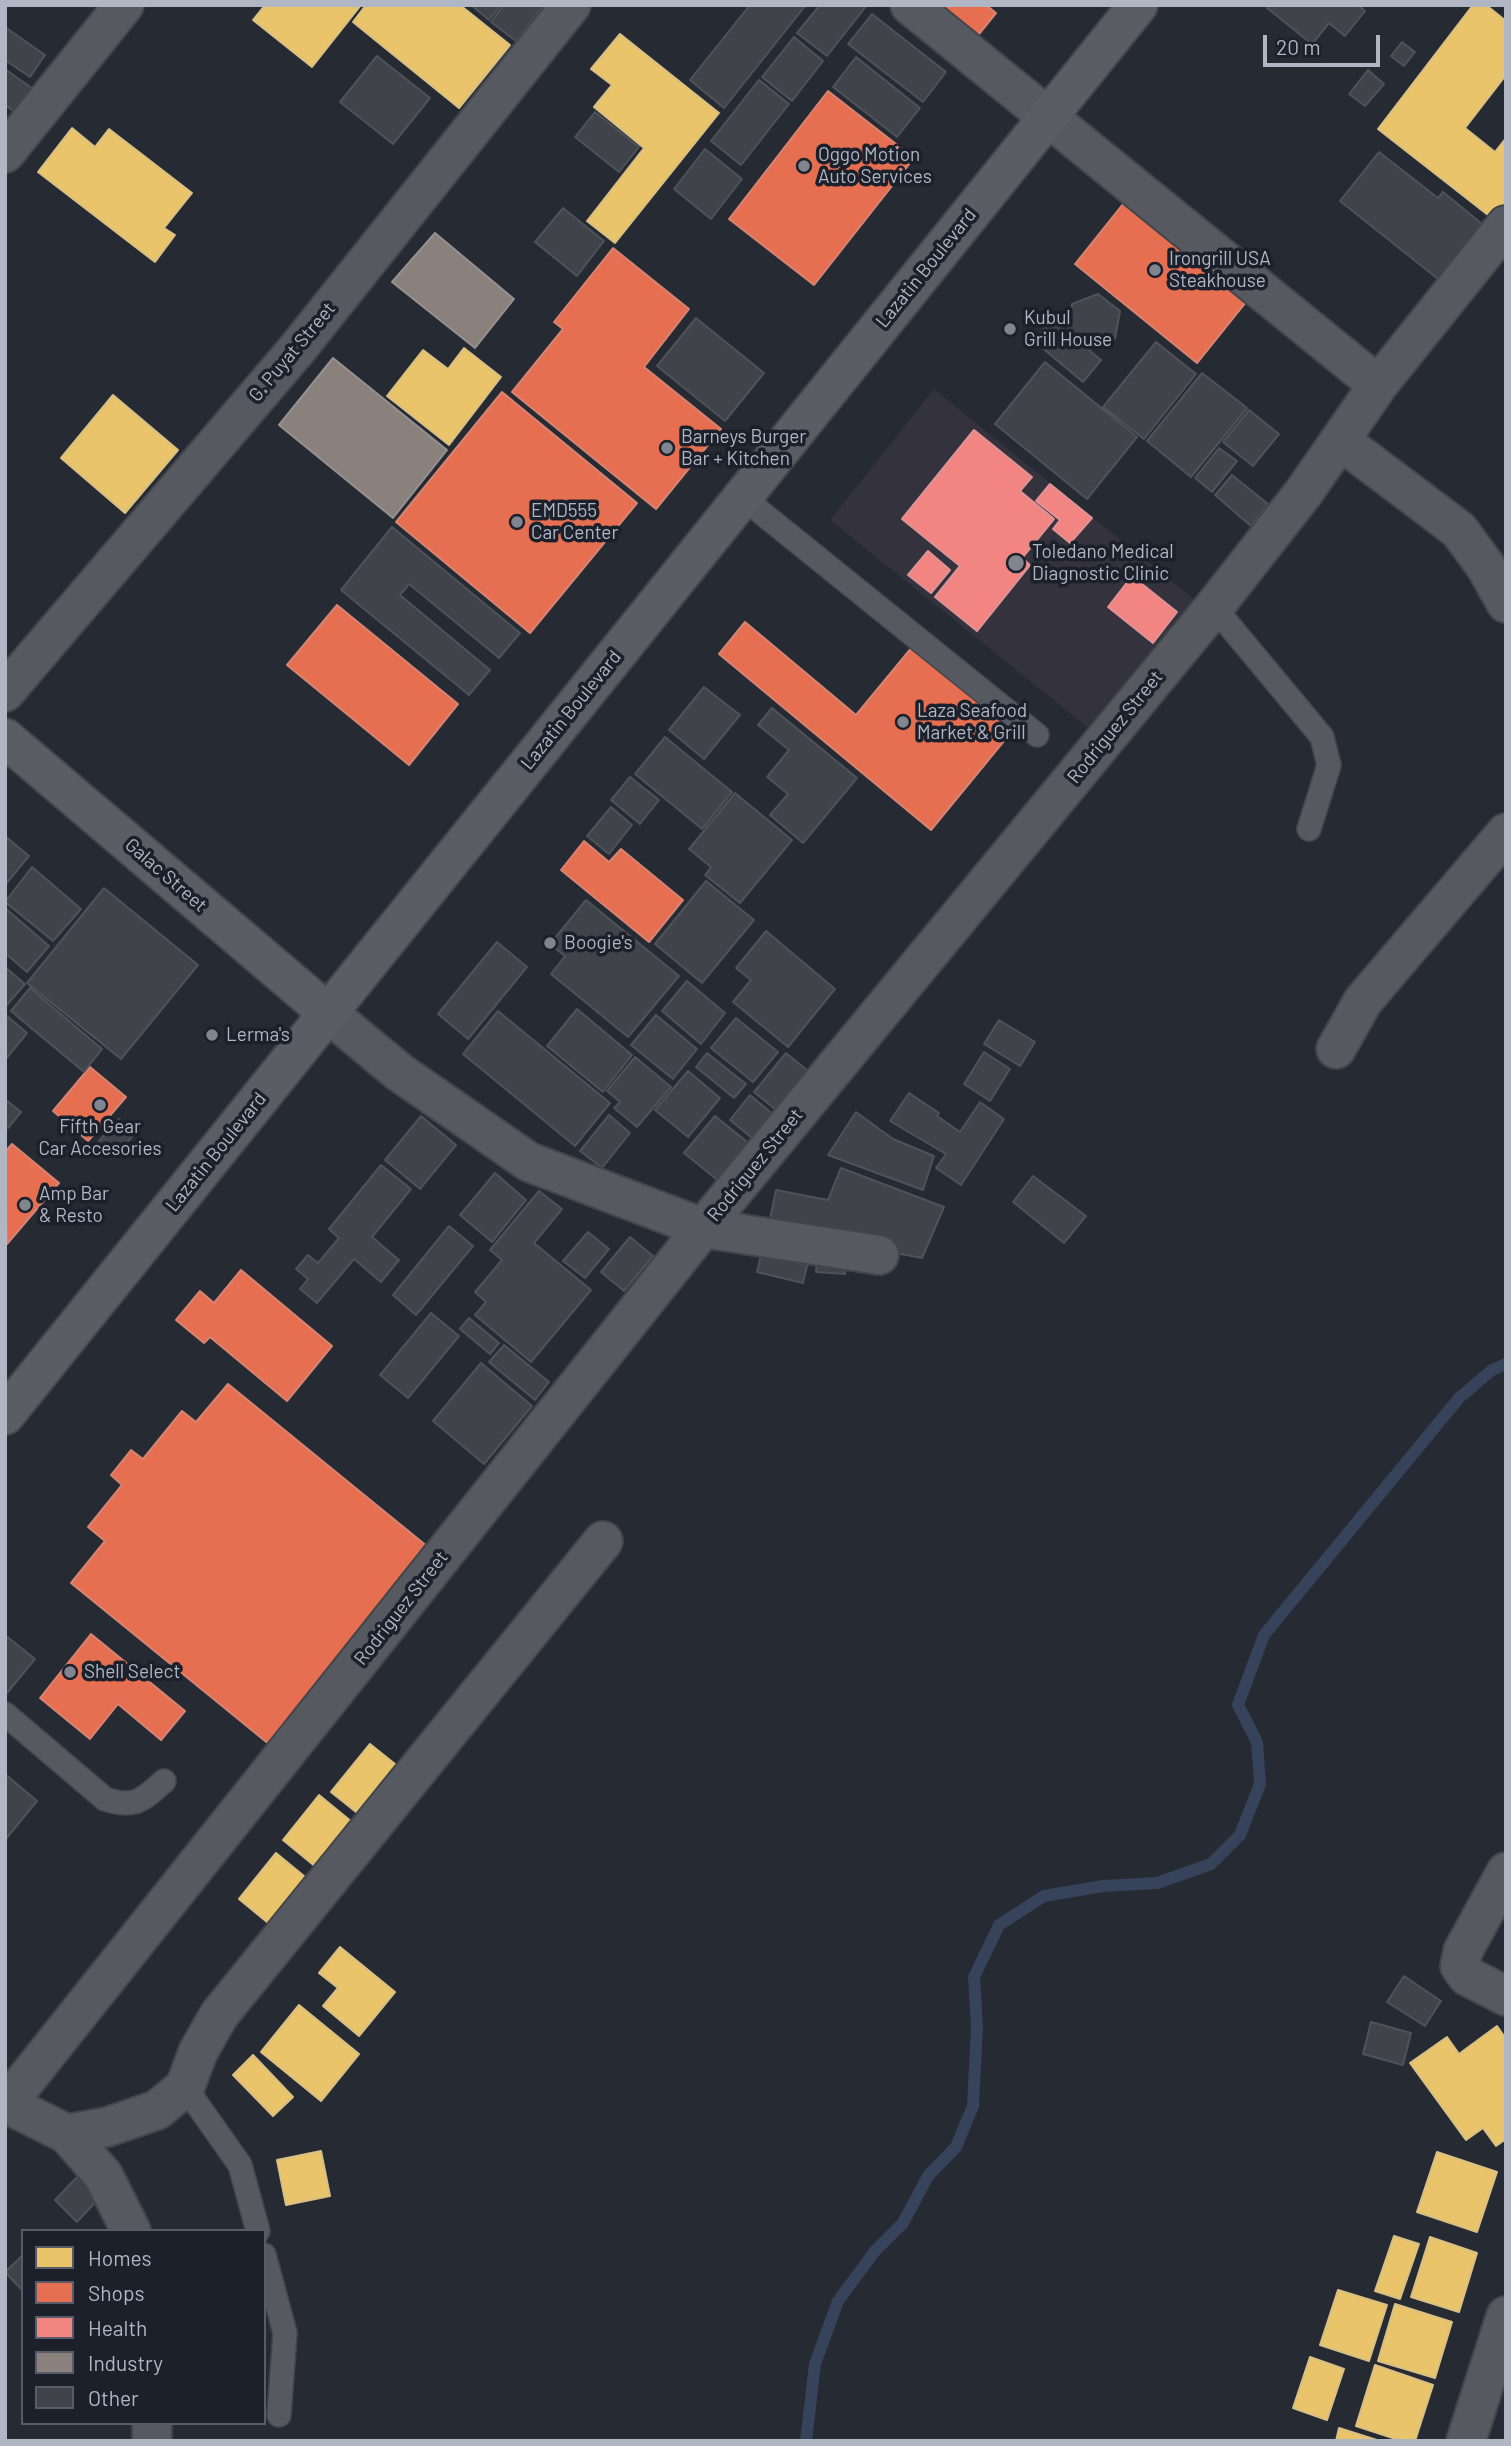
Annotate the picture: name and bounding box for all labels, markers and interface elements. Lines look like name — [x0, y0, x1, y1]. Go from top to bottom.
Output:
scale bar — [1266, 21, 1383, 65]
text: 20 m — [1276, 34, 1321, 59]
place label: Oggo Motion Auto Services — [818, 144, 932, 188]
marker: Oggo Motion Auto Services — [796, 158, 812, 174]
street label: Lazatin Boulevard — [871, 204, 981, 332]
place label: Irongrill USA Steakhouse — [1169, 248, 1271, 292]
marker: Irongrill USA Steakhouse — [1147, 262, 1163, 278]
street label: G. Puyat Street — [244, 298, 340, 406]
place label: Kubul Grill House — [1024, 307, 1112, 351]
marker: Kubul Grill House — [1002, 321, 1018, 337]
place label: Barneys Burger Bar + Kitchen — [681, 426, 806, 470]
marker: Barneys Burger Bar + Kitchen — [659, 440, 675, 456]
place label: EMD555 Car Center — [531, 500, 618, 544]
marker: EMD555 Car Center — [509, 514, 525, 530]
place label: Toledano Medical Diagnostic Clinic — [1032, 541, 1174, 585]
marker: Toledano Medical Diagnostic Clinic — [1006, 553, 1026, 573]
street label: Lazatin Boulevard — [516, 646, 626, 774]
street label: Rodriguez Street — [1063, 666, 1167, 788]
place label: Laza Seafood Market & Grill — [917, 700, 1027, 744]
marker: Laza Seafood Market & Grill — [895, 714, 911, 730]
street label: Galac Street — [120, 833, 212, 917]
place label: Boogie's — [564, 932, 633, 954]
marker: Boogie's — [542, 935, 558, 951]
place label: Lerma's — [226, 1024, 290, 1046]
marker: Lerma's — [204, 1027, 220, 1043]
street label: Lazatin Boulevard — [161, 1088, 271, 1216]
marker: Fifth Gear Car Accesories — [92, 1097, 108, 1113]
street label: Rodriguez Street — [703, 1104, 807, 1226]
place label: Fifth Gear Car Accesories — [38, 1116, 162, 1160]
place label: Amp Bar & Resto — [39, 1183, 109, 1227]
marker: Amp Bar & Resto — [17, 1197, 33, 1213]
street label: Rodriguez Street — [349, 1546, 453, 1670]
place label: Shell Select — [84, 1661, 180, 1683]
marker: Shell Select — [62, 1664, 78, 1680]
legend — [21, 2229, 266, 2425]
text: Homes — [88, 2245, 152, 2270]
text: Shops — [88, 2280, 145, 2305]
text: Health — [88, 2315, 147, 2340]
text: Industry — [88, 2350, 163, 2375]
text: Other — [88, 2385, 139, 2410]

